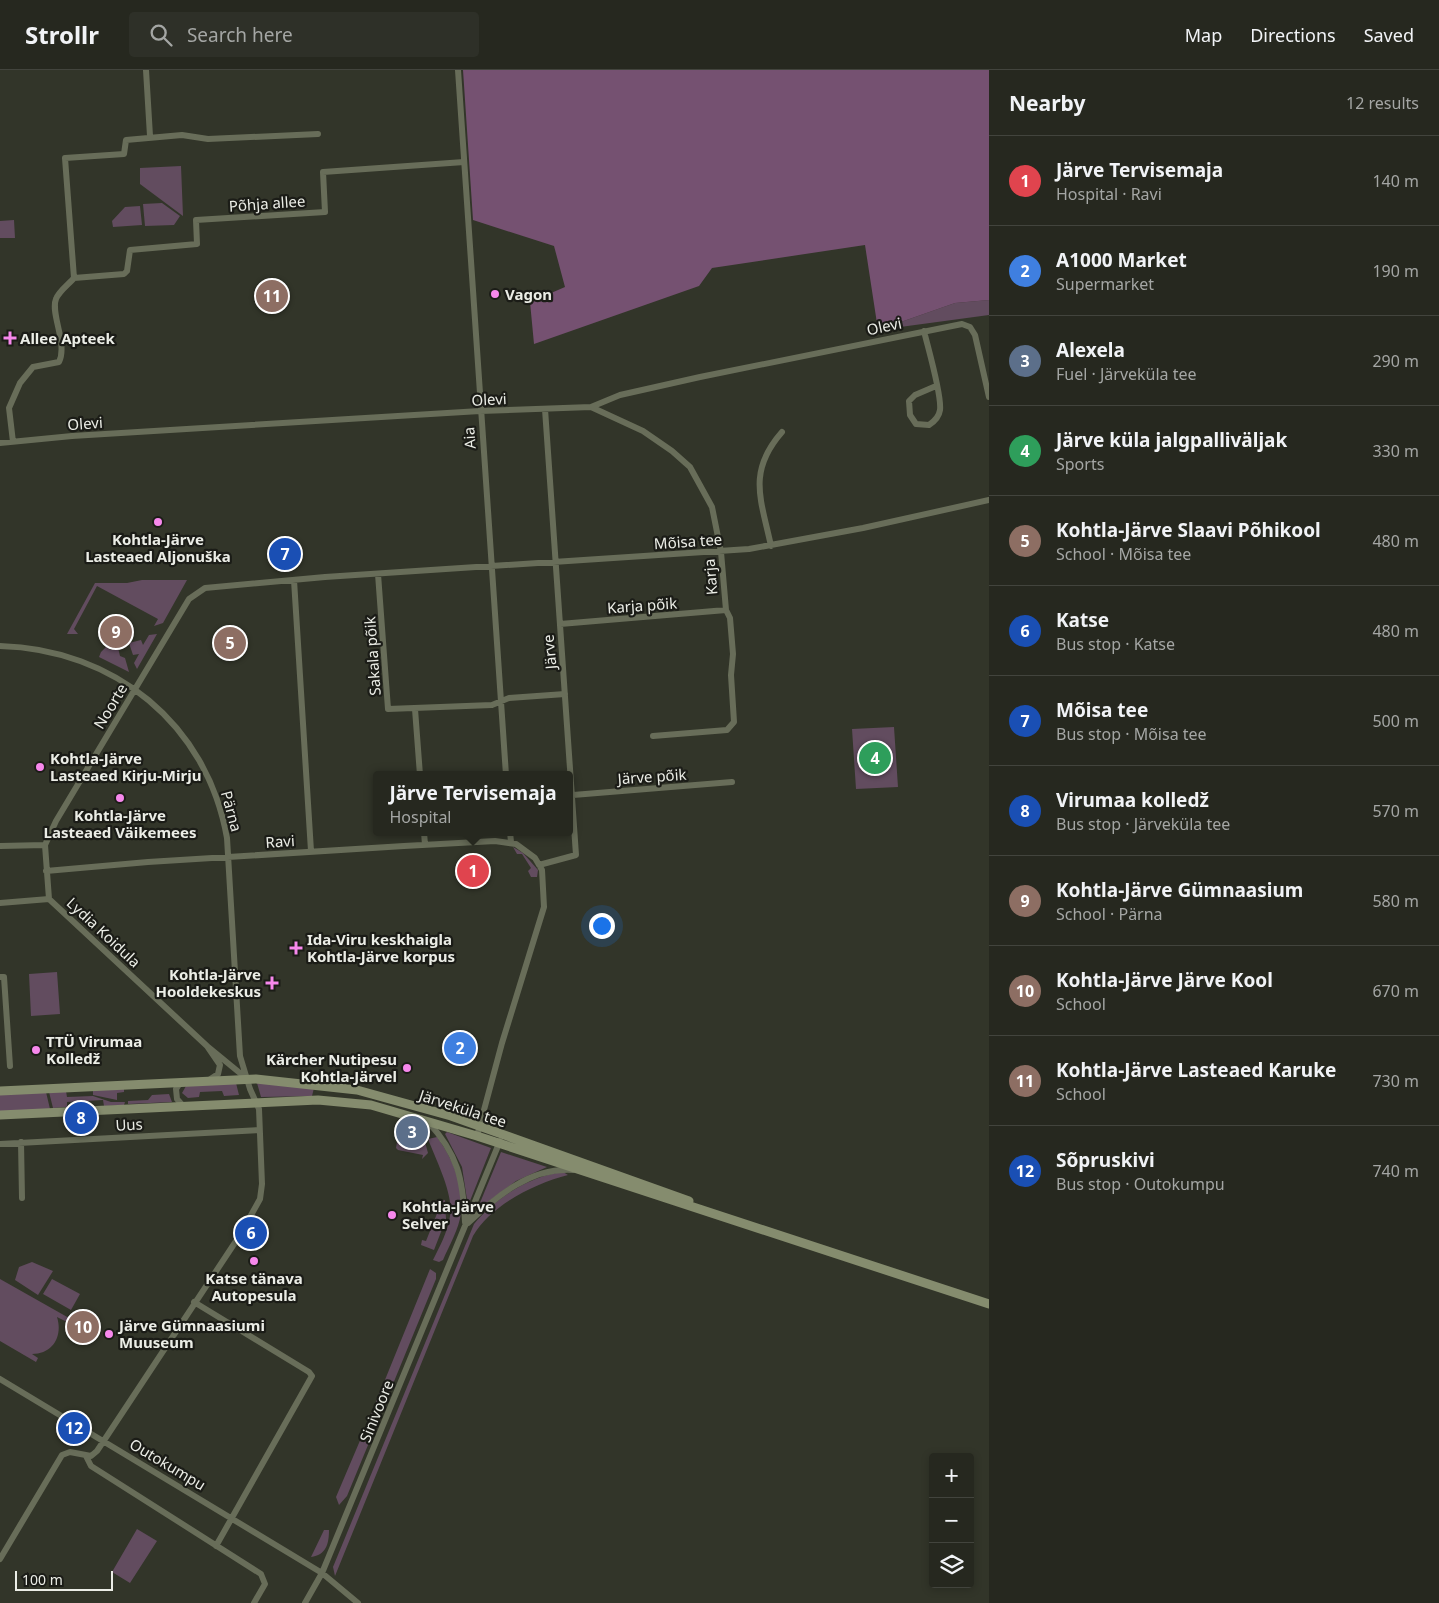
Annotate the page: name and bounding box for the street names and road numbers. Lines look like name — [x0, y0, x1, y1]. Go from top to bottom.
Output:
street label: Põhja allee — [228, 190, 306, 216]
street label: Olevi — [865, 313, 903, 339]
street label: Olevi — [471, 388, 507, 410]
street label: Olevi — [67, 412, 103, 434]
street label: Aia — [458, 426, 480, 450]
street label: Mõisa tee — [653, 529, 723, 553]
street label: Karja — [698, 558, 722, 596]
street label: Karja põik — [606, 593, 678, 617]
street label: Sakala põik — [359, 616, 385, 696]
street label: Järve — [538, 634, 561, 672]
street label: Noorte — [89, 680, 131, 732]
street label: Järve põik — [615, 764, 687, 789]
street label: Pärna — [217, 788, 247, 834]
street label: Ravi — [265, 830, 295, 852]
street label: Lydia Koidula — [63, 893, 145, 971]
street label: Järveküla tee — [415, 1084, 509, 1132]
street label: Uus — [115, 1113, 143, 1135]
street label: Sinivoore — [354, 1377, 398, 1445]
street label: Outokumpu — [126, 1433, 210, 1495]

